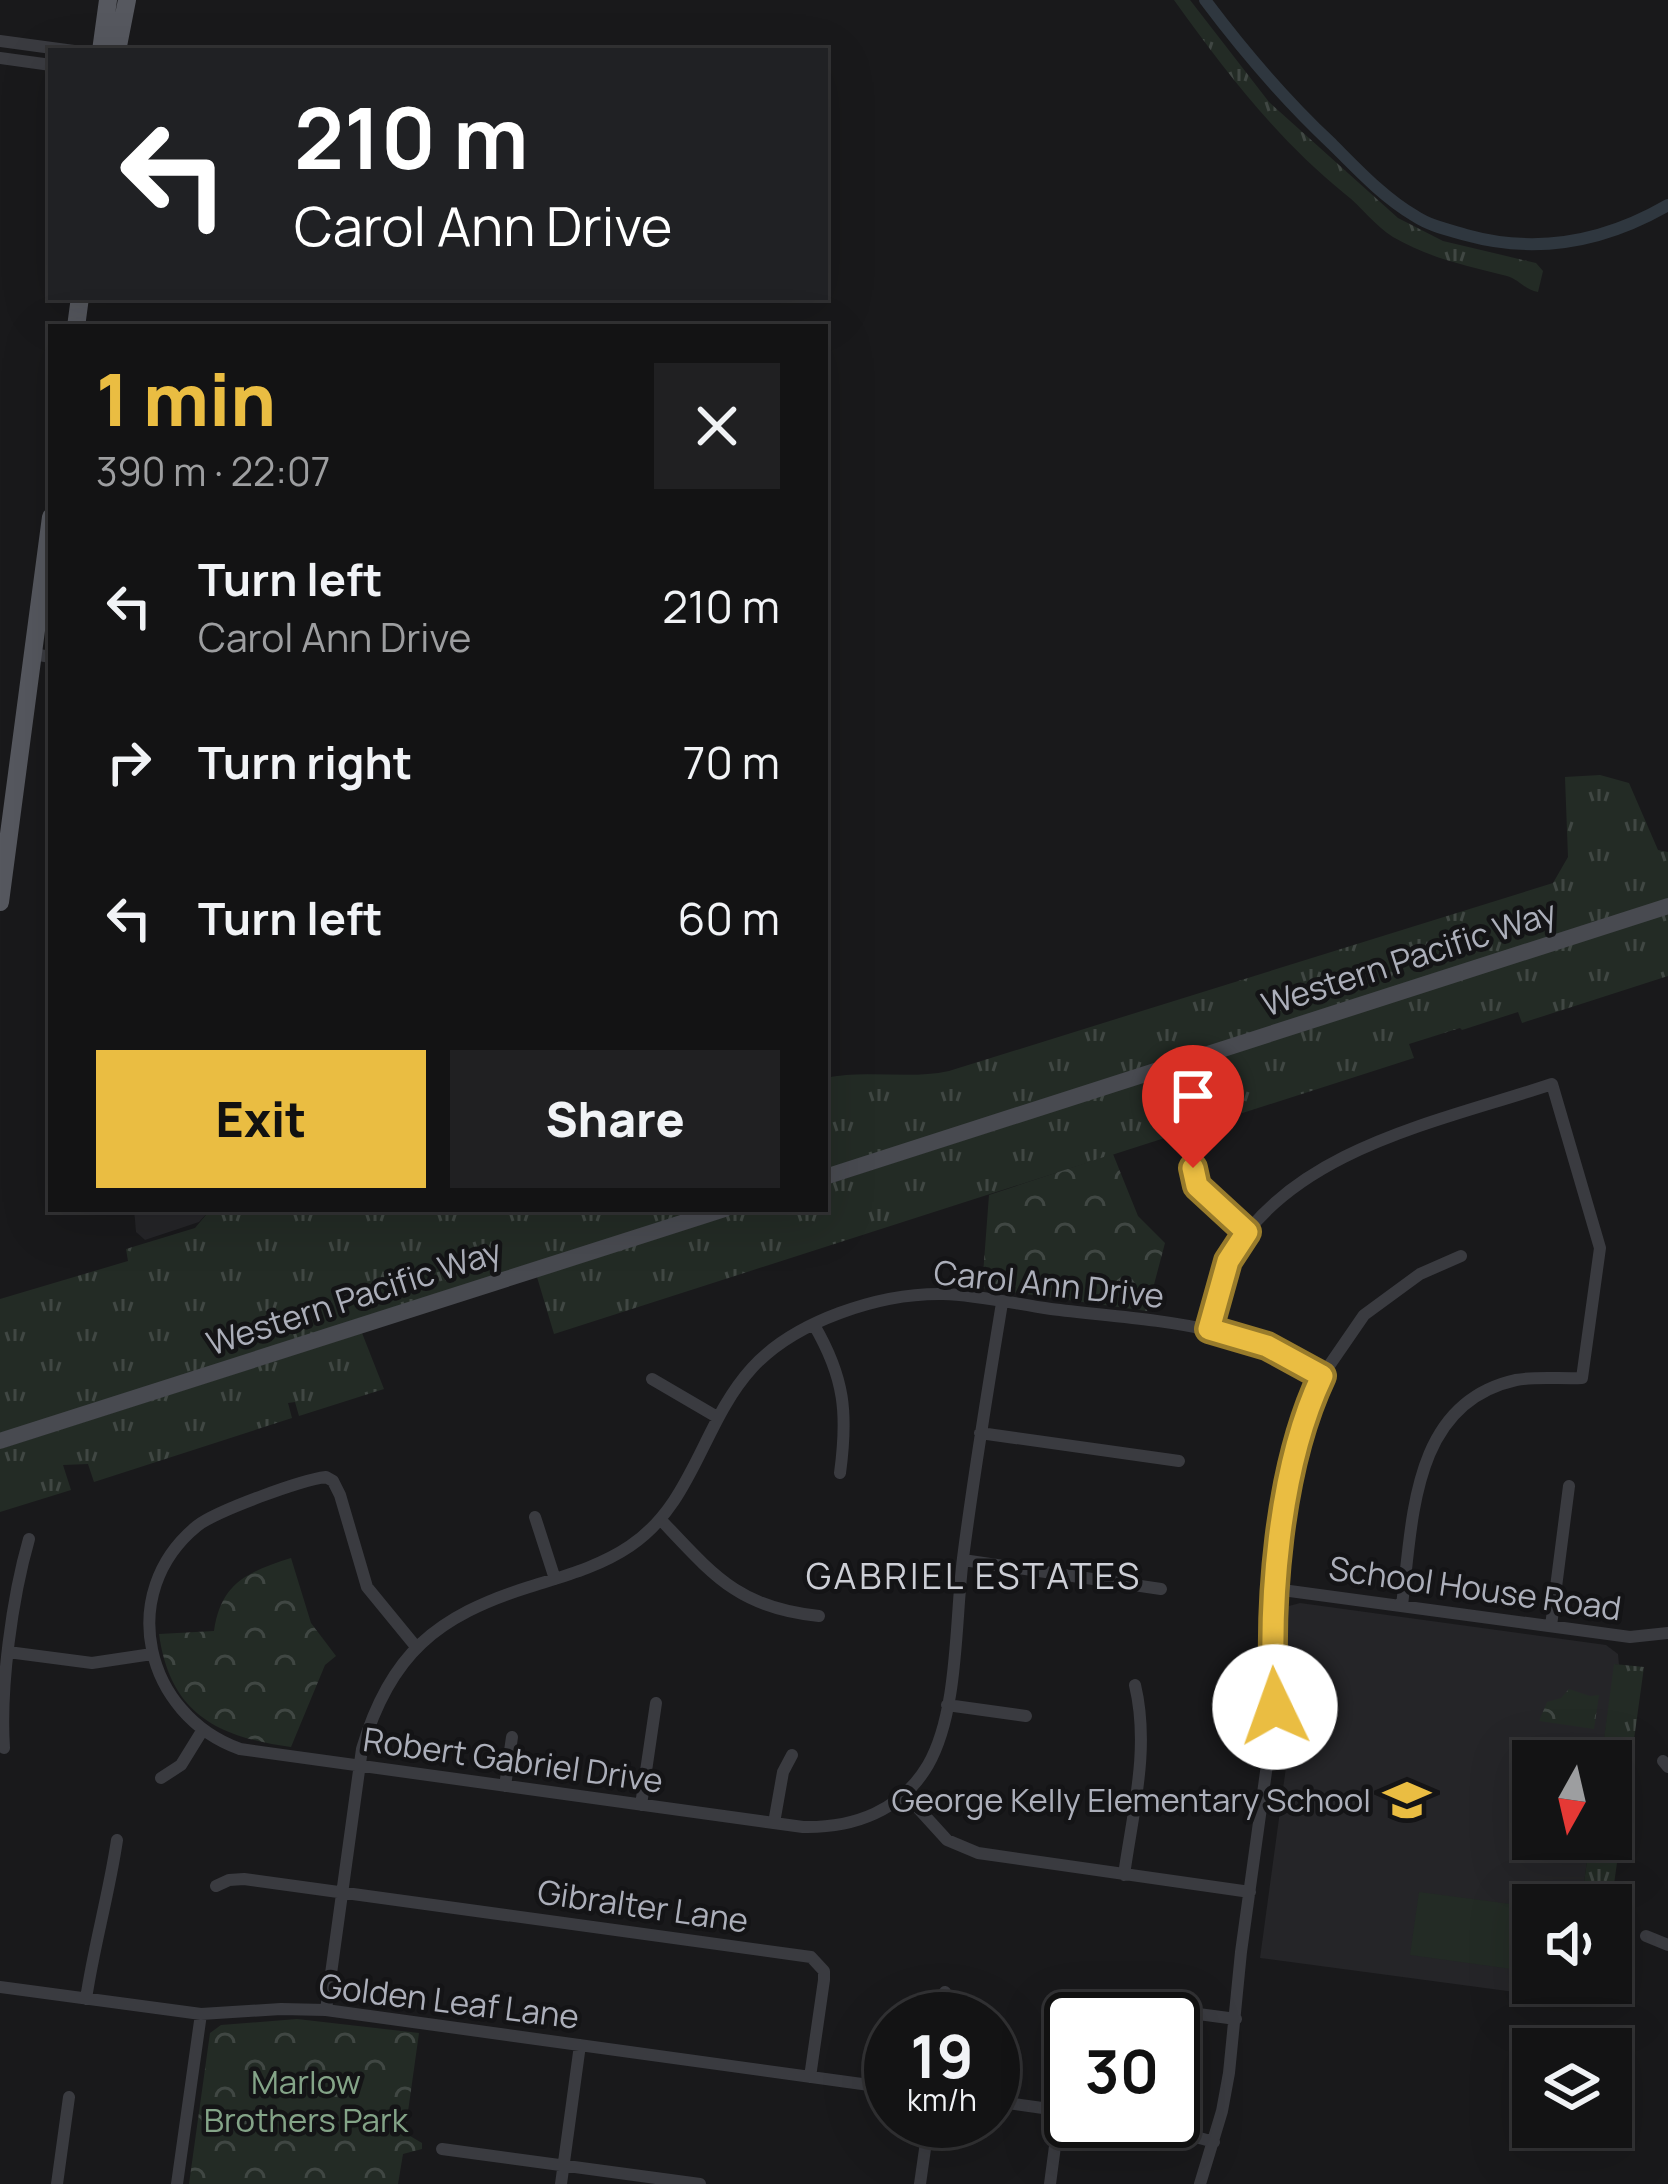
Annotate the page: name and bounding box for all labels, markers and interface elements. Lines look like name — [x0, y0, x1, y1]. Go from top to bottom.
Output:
text: 210 m — [294, 79, 528, 194]
icon: left — [96, 96, 252, 252]
text: Carol Ann Drive — [294, 188, 672, 262]
text: 1 min — [96, 349, 276, 448]
button: close — [654, 363, 780, 489]
text: 390 m · 22:07 — [96, 444, 330, 498]
text: Turn left — [198, 548, 383, 610]
icon: left — [96, 573, 162, 639]
text: 210 m — [662, 575, 780, 637]
text: Carol Ann Drive — [198, 610, 471, 664]
icon: right — [96, 729, 162, 795]
text: Turn right — [198, 731, 412, 793]
text: 70 m — [683, 731, 780, 793]
icon: left — [96, 885, 162, 951]
text: Turn left — [198, 887, 383, 949]
text: 60 m — [677, 887, 780, 949]
street label: Western Pacific Way — [1256, 889, 1562, 1026]
pin — [1142, 1045, 1244, 1168]
button: Exit — [96, 1050, 426, 1188]
button: Share — [450, 1050, 780, 1188]
icon: arrive — [1160, 1063, 1226, 1129]
street label: Western Pacific Way — [201, 1228, 507, 1365]
street label: Carol Ann Drive — [932, 1249, 1166, 1318]
street label: School House Road — [1326, 1545, 1624, 1630]
district label: GABRIEL ESTATES — [806, 1551, 1142, 1600]
position arrow — [1212, 1644, 1338, 1770]
street label: Robert Gabriel Drive — [360, 1716, 666, 1803]
north arrow — [1512, 1740, 1632, 1860]
map controls — [1512, 1740, 1632, 2148]
school or university icon: George Kelly Elementary School — [1382, 1775, 1432, 1825]
place label: George Kelly Elementary School — [892, 1777, 1371, 1822]
street label: Gibralter Lane — [535, 1868, 751, 1943]
button: sound — [1512, 1884, 1632, 2004]
street label: Golden Leaf Lane — [317, 1962, 582, 2039]
speed limit sign: 30 — [1044, 1992, 1200, 2148]
text: 19 — [910, 2014, 974, 2096]
button: layers — [1512, 2028, 1632, 2148]
park label: Marlow Brothers Park — [204, 2059, 410, 2142]
text: km/h — [907, 2079, 977, 2120]

